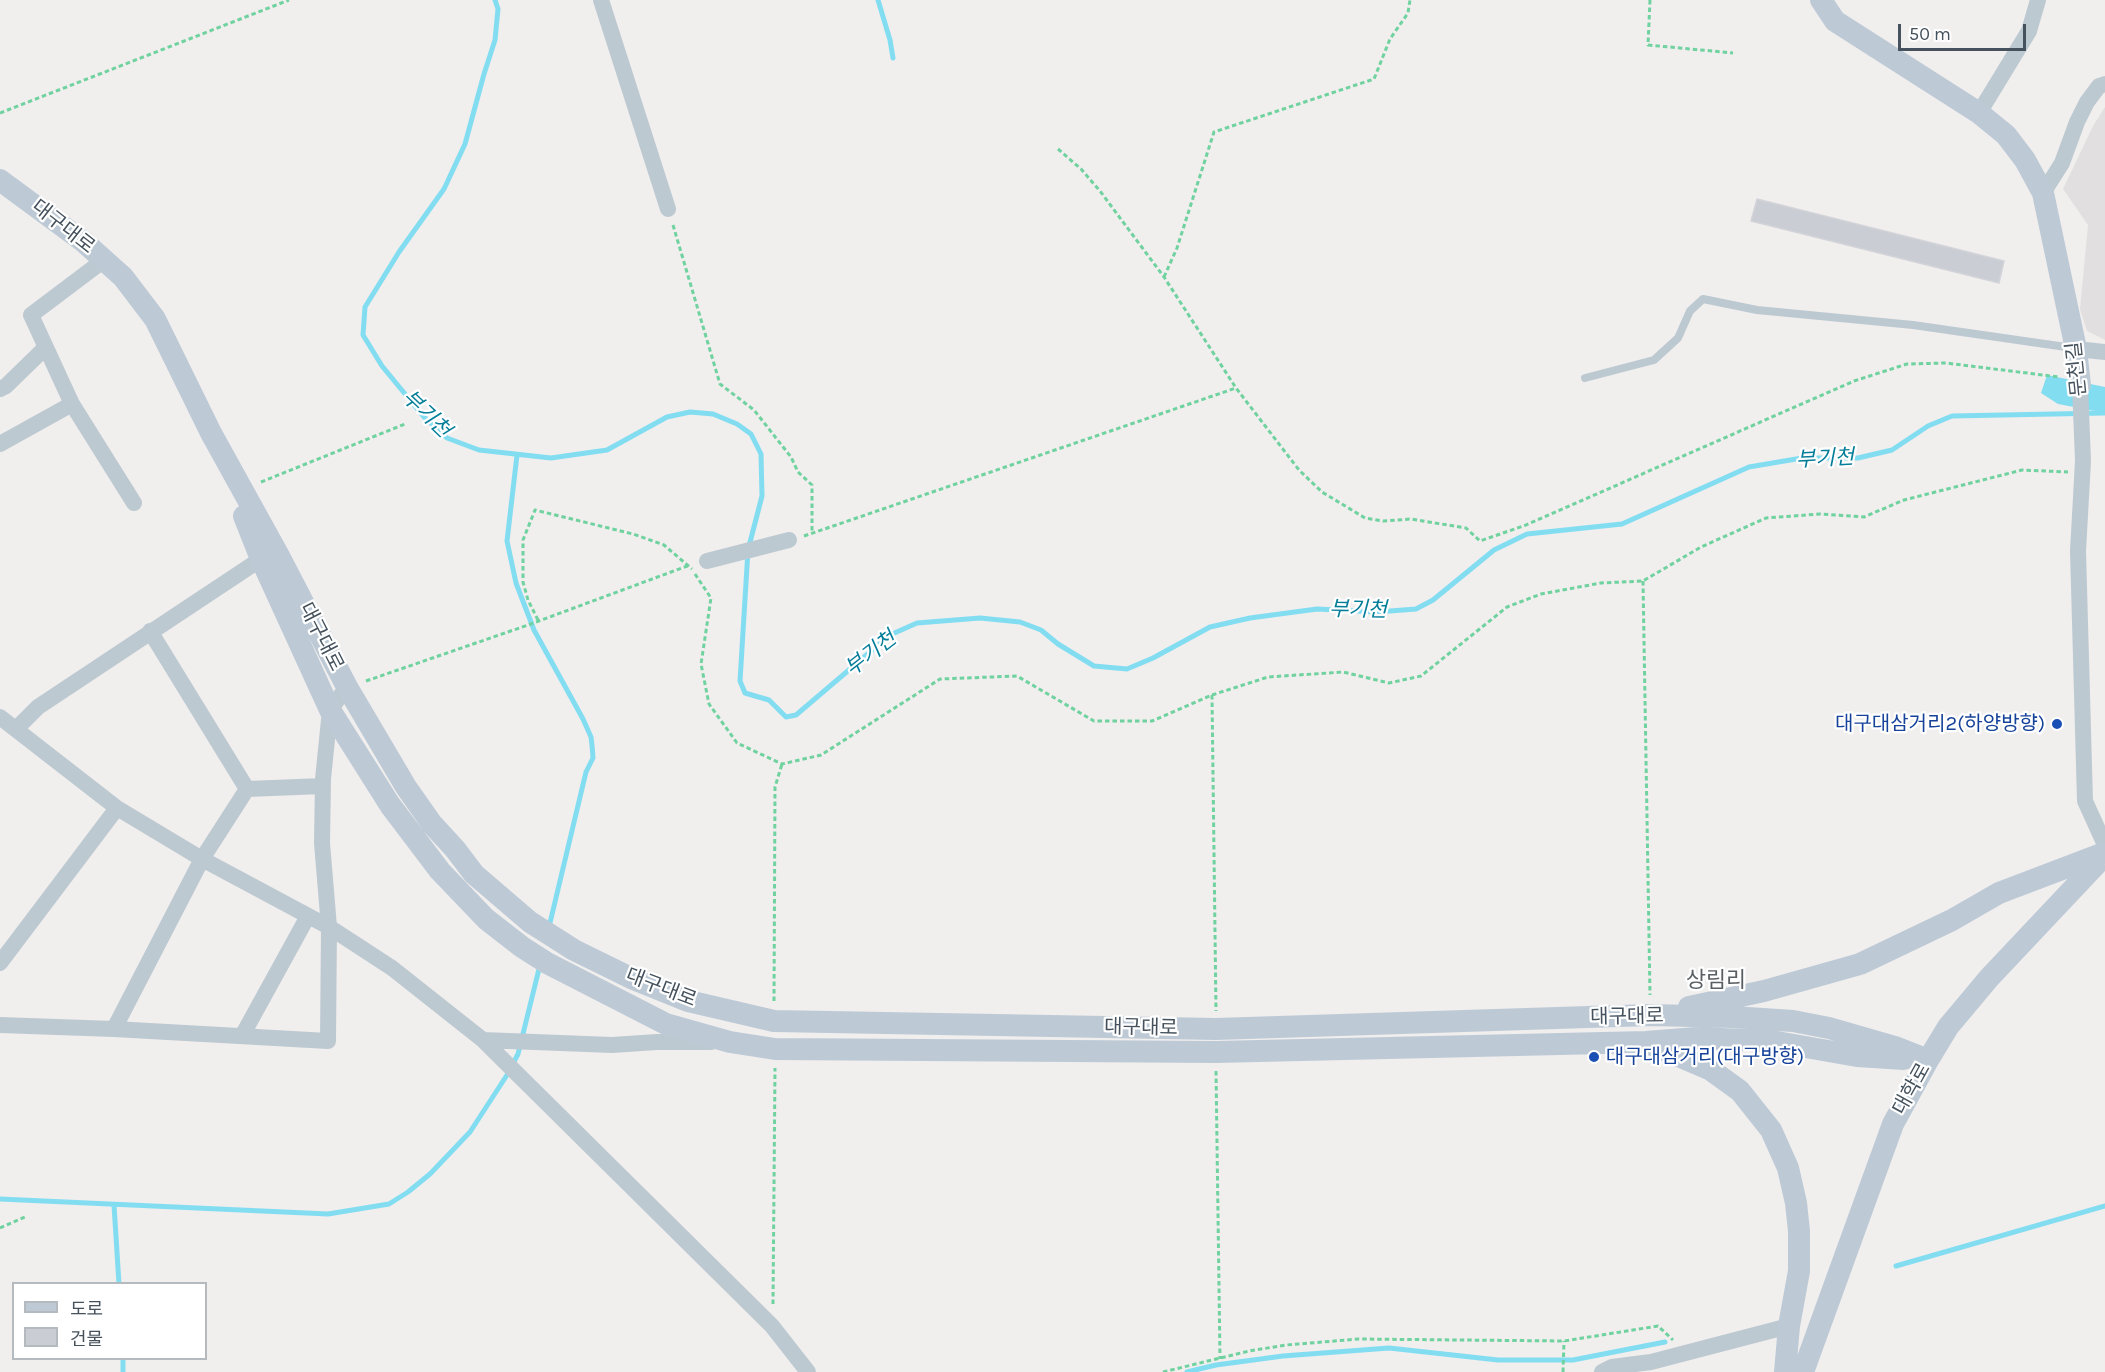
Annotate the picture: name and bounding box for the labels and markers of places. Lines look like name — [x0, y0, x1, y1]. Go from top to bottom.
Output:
place label: 대구대삼거리2(하양방향) — [1835, 712, 2045, 736]
marker: 대구대삼거리2(하양방향) — [2050, 717, 2064, 731]
place label: 대구대삼거리(대구방향) — [1606, 1045, 1804, 1069]
marker: 대구대삼거리(대구방향) — [1587, 1050, 1601, 1064]

